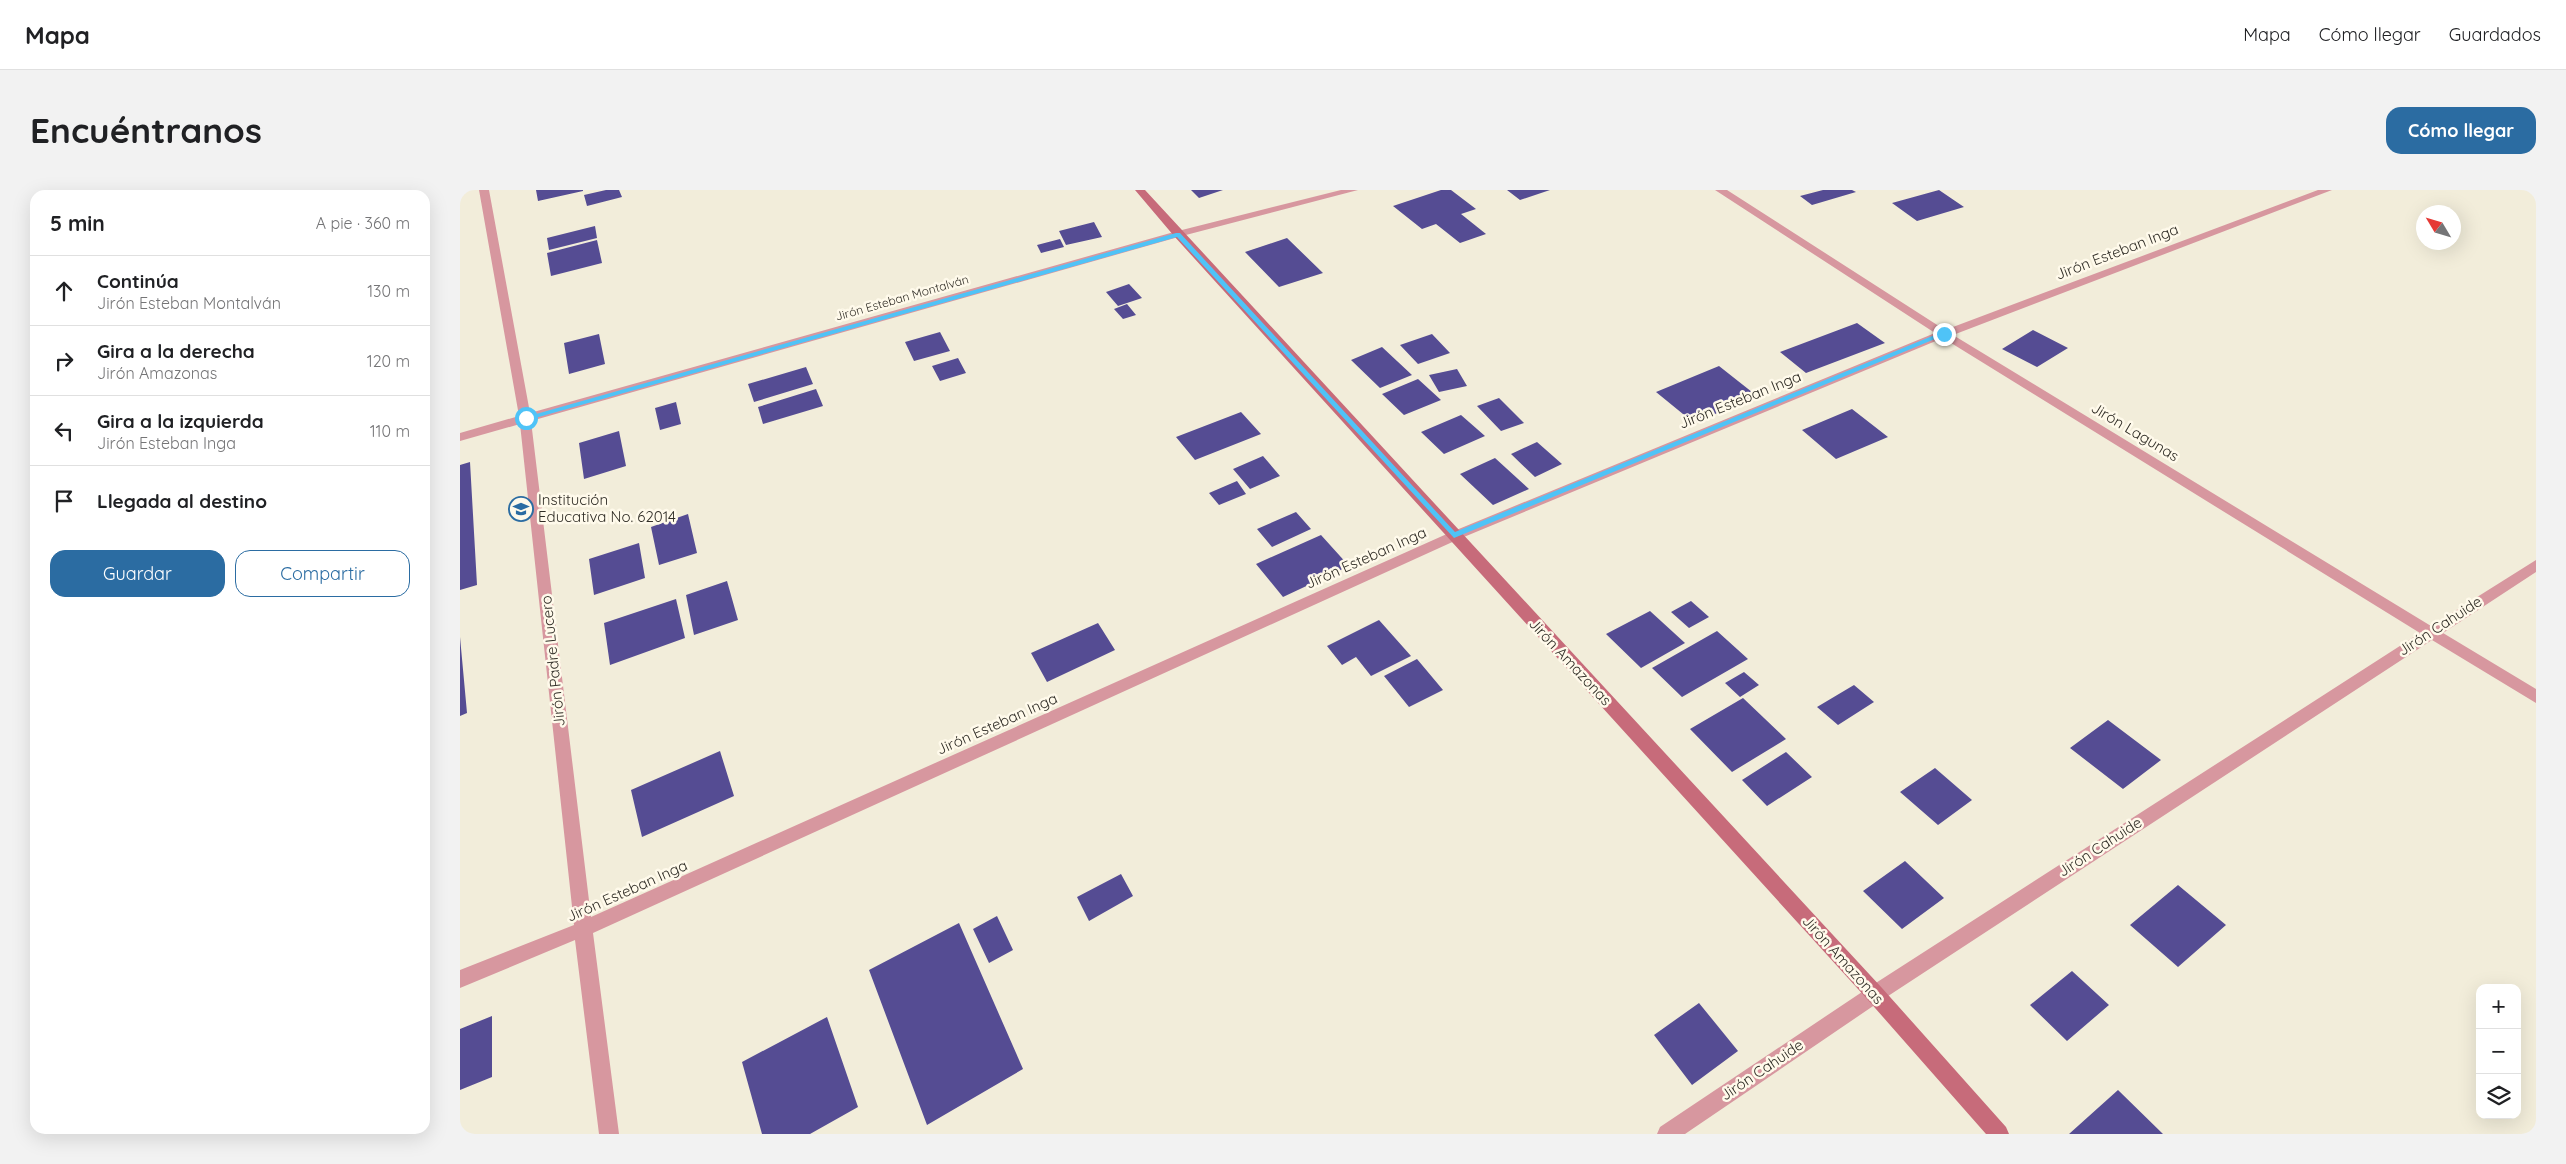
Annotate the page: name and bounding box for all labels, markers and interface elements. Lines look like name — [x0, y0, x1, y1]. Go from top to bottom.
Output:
text: Mapa — [25, 20, 90, 50]
text: Mapa — [2243, 23, 2291, 46]
text: Cómo llegar — [2319, 23, 2421, 46]
text: Guardados — [2449, 23, 2541, 46]
button: Cómo llegar — [2386, 107, 2536, 154]
text: Encuéntranos — [30, 108, 262, 152]
north arrow — [2416, 205, 2461, 250]
text: 5 min — [50, 210, 105, 236]
text: A pie · 360 m — [316, 213, 410, 233]
street label: Jirón Esteban Inga — [2053, 219, 2181, 284]
text: Continúa — [97, 269, 179, 293]
street label: Jirón Esteban Montalván — [833, 271, 970, 324]
icon: ahead — [50, 277, 78, 305]
text: 130 m — [367, 281, 410, 301]
text: Jirón Esteban Montalván — [97, 293, 281, 313]
route end — [1933, 323, 1956, 346]
text: Gira a la derecha — [97, 339, 255, 363]
icon: right — [50, 347, 78, 375]
text: 120 m — [367, 351, 410, 371]
text: Jirón Amazonas — [97, 363, 217, 383]
street label: Jirón Esteban Inga — [1676, 366, 1804, 433]
street label: Jirón Lagunas — [2088, 398, 2183, 465]
route start — [515, 407, 538, 430]
text: Gira a la izquierda — [97, 409, 264, 433]
icon: left — [50, 417, 78, 445]
text: 110 m — [370, 421, 410, 441]
text: Jirón Esteban Inga — [97, 433, 236, 453]
icon: arrive — [50, 487, 78, 515]
text: Llegada al destino — [97, 489, 267, 513]
place label: Institución Educativa No. 62014 — [538, 490, 676, 526]
school or university icon: Institución Educativa No. 62014 — [508, 496, 534, 522]
street label: Jirón Esteban Inga — [1302, 522, 1429, 593]
button: Guardar — [50, 550, 225, 597]
button: Compartir — [235, 550, 410, 597]
street label: Jirón Cahuide — [2394, 591, 2485, 660]
street label: Jirón Padre Lucero — [536, 595, 569, 728]
street label: Jirón Amazonas — [1525, 614, 1616, 709]
street label: Jirón Esteban Inga — [933, 688, 1060, 759]
street label: Jirón Cahuide — [2054, 812, 2145, 881]
street label: Jirón Esteban Inga — [563, 855, 690, 926]
street label: Jirón Amazonas — [1799, 911, 1888, 1008]
map controls — [2476, 984, 2521, 1119]
button: + — [2476, 984, 2521, 1029]
button: − — [2476, 1029, 2521, 1074]
street label: Jirón Cahuide — [1717, 1035, 1807, 1104]
button: layers — [2476, 1074, 2521, 1119]

